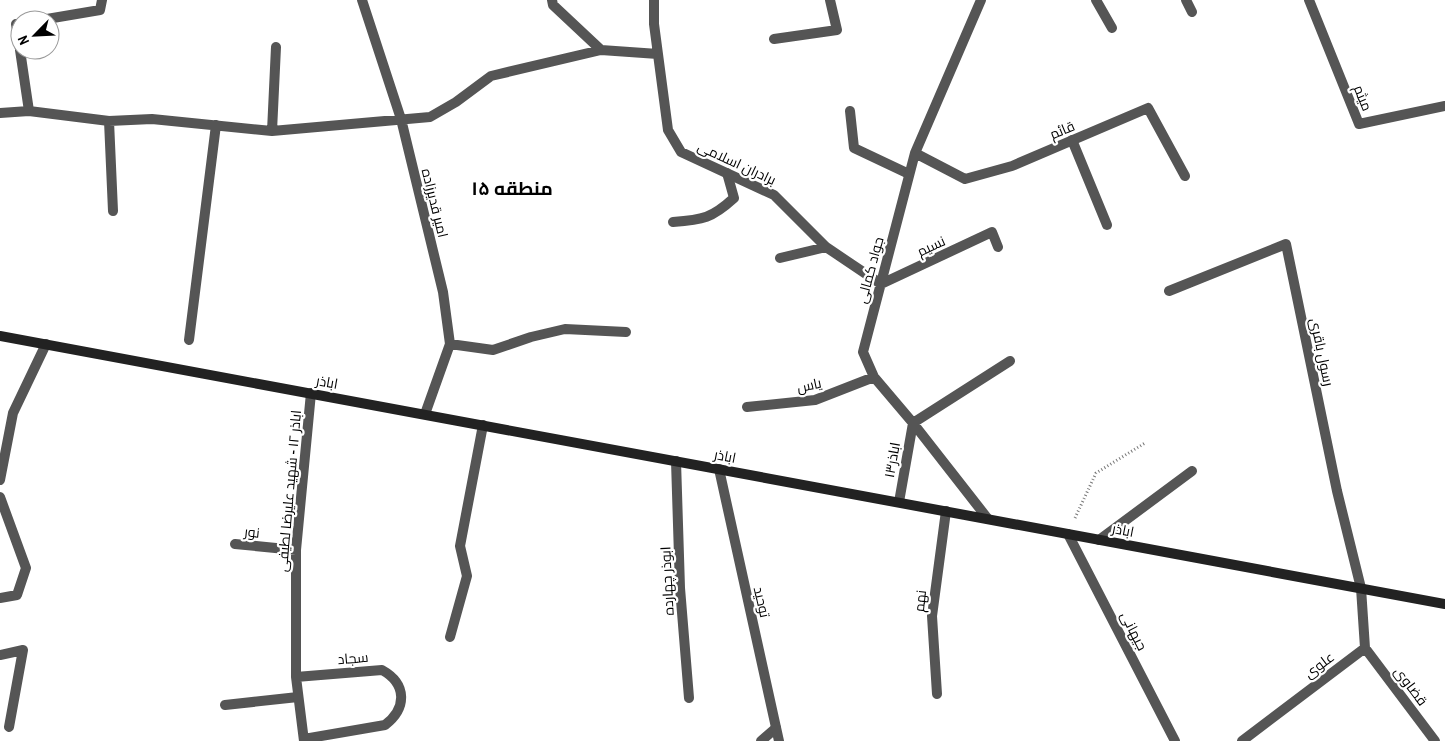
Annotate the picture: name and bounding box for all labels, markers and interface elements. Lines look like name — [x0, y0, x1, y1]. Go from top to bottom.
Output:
north arrow — [10, 10, 60, 60]
text: N — [13, 33, 33, 48]
street label: میثم — [1349, 82, 1376, 114]
street label: قائم — [1047, 117, 1078, 144]
street label: برادران اسلامی — [695, 137, 779, 189]
street label: امیر قدیرزاده — [418, 167, 452, 239]
district label: منطقه ۱۵ — [471, 175, 553, 201]
street label: نسیم — [914, 232, 948, 261]
street label: جواد کمالی — [852, 235, 888, 305]
street label: رسول باقری — [1306, 316, 1338, 388]
street label: اباذر — [314, 371, 339, 393]
street label: یاس — [795, 374, 823, 396]
street label: اباذر ۱۲ - شهید علیرضا لطیفی — [273, 409, 305, 573]
street label: اباذر۱۳ — [880, 441, 904, 479]
street label: اباذر — [711, 445, 738, 467]
street label: اباذر — [1109, 519, 1136, 541]
street label: نور — [242, 522, 261, 542]
street label: ابوذر چهارده — [656, 546, 679, 616]
street label: توحید — [750, 585, 774, 619]
street label: نهم — [910, 589, 931, 613]
street label: جیهانی — [1117, 608, 1151, 654]
street label: سجاد — [337, 648, 369, 668]
street label: علوی — [1300, 648, 1338, 682]
street label: قضاوی — [1390, 663, 1432, 709]

